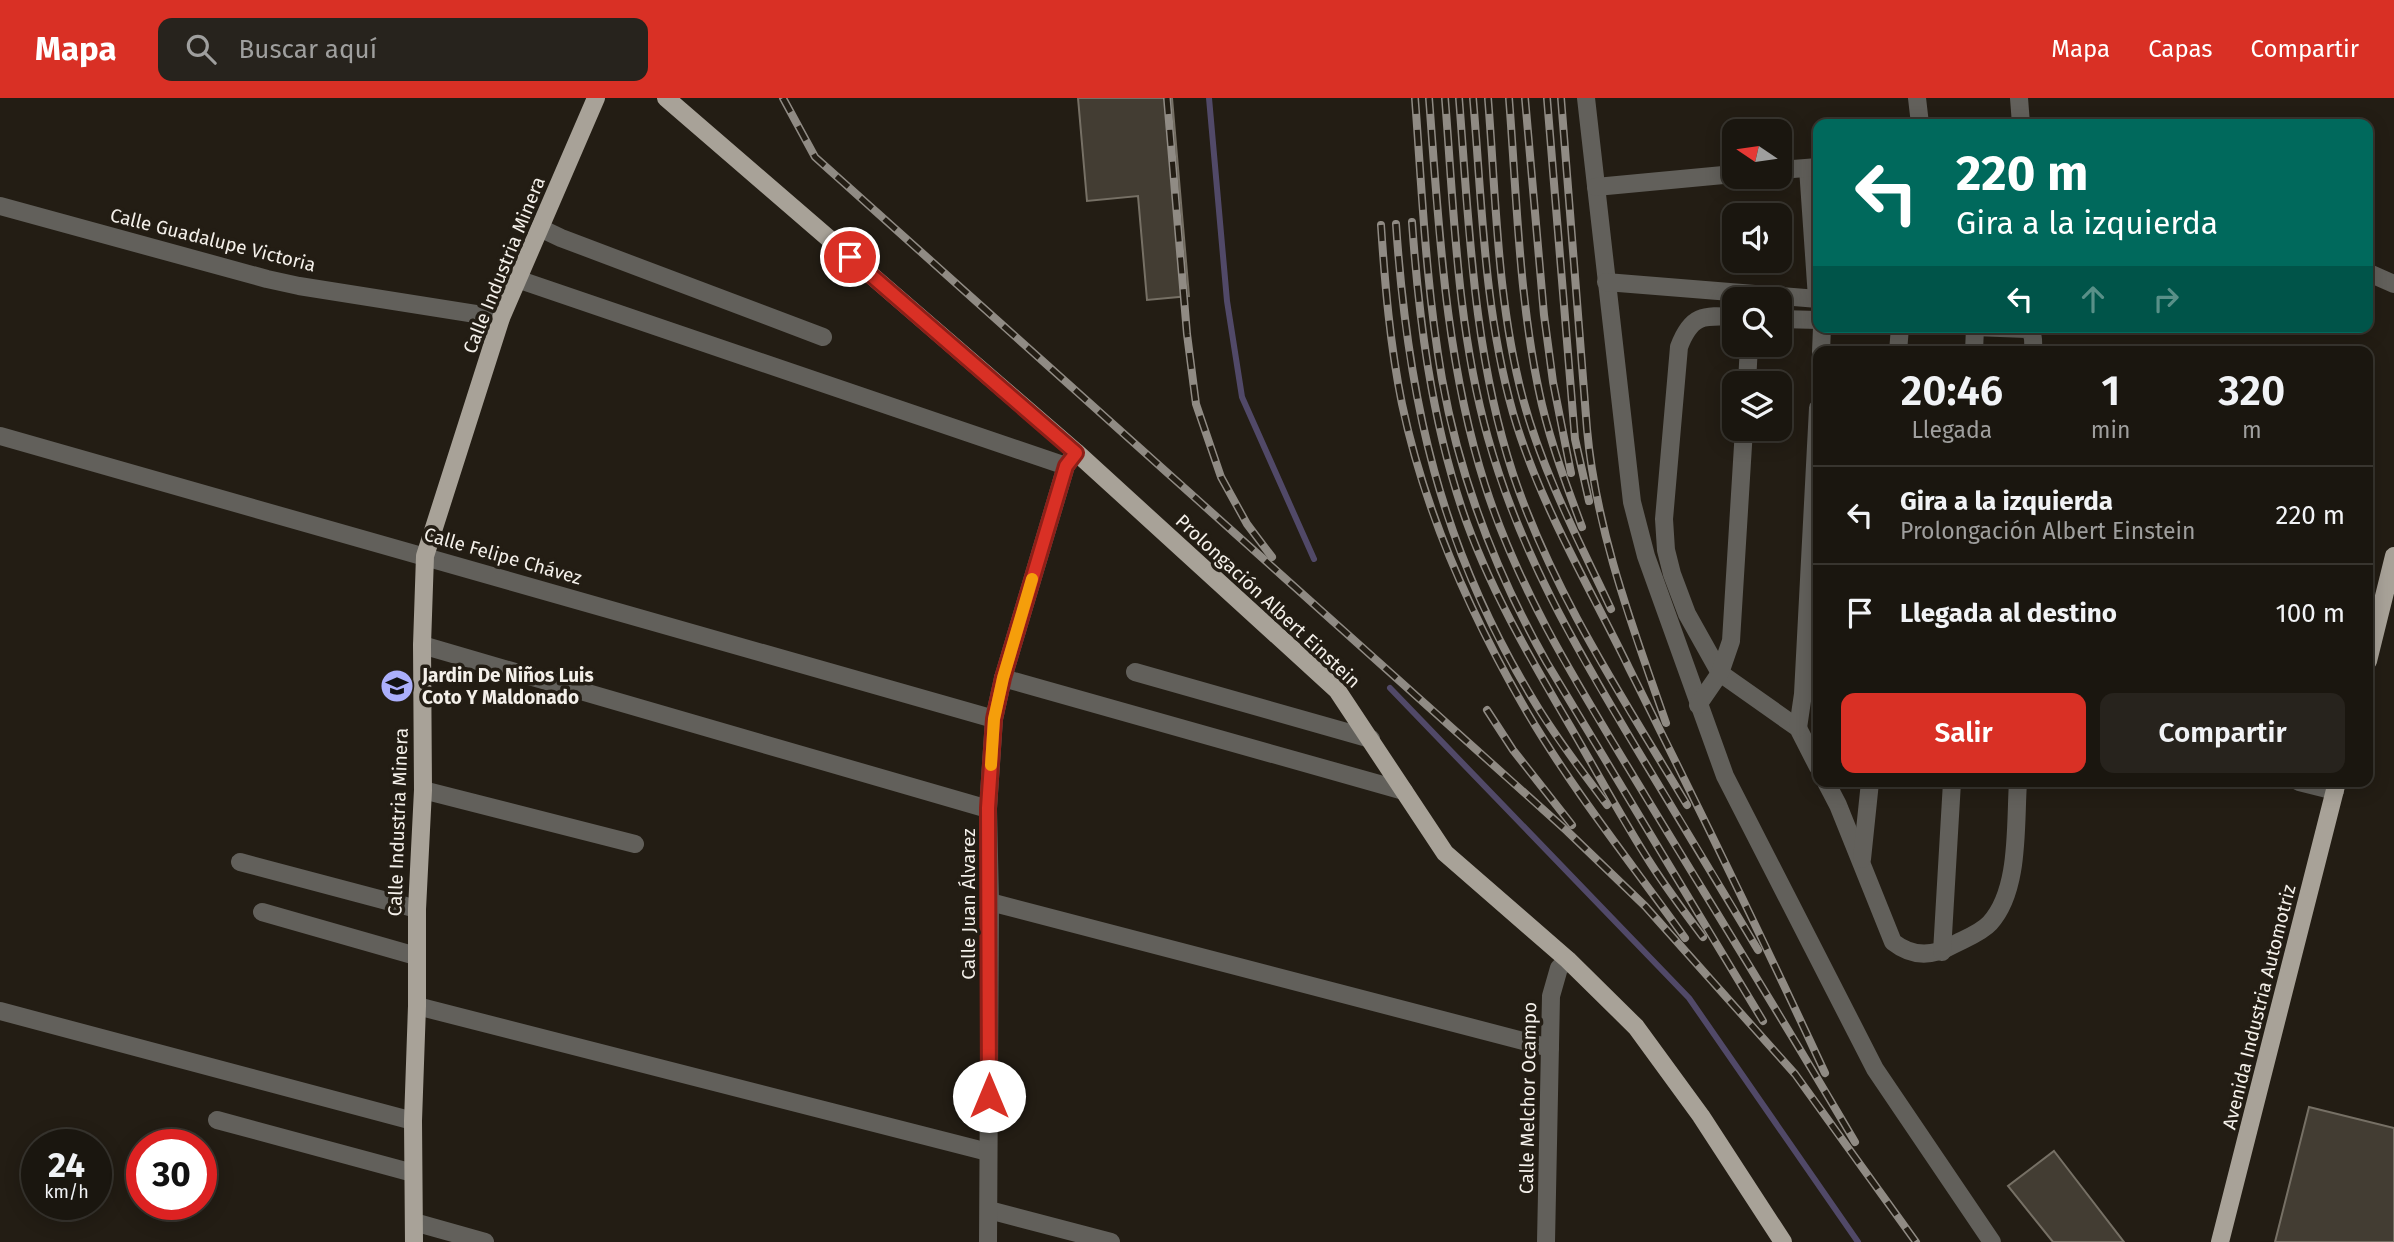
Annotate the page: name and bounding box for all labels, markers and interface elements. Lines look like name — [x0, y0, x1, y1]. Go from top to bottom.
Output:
search box — [158, 18, 648, 81]
text: Mapa — [35, 29, 116, 69]
icon: search — [182, 30, 220, 68]
text: Buscar aquí — [238, 34, 377, 65]
text: Mapa — [2051, 35, 2110, 63]
text: Capas — [2148, 35, 2212, 63]
text: Compartir — [2250, 35, 2359, 63]
north arrow — [1722, 119, 1792, 189]
map controls — [1722, 119, 1792, 441]
text: 220 m — [1956, 144, 2088, 203]
icon: left — [1841, 147, 1932, 238]
street label: Calle Industria Minera — [458, 173, 550, 357]
street label: Calle Guadalupe Victoria — [108, 203, 318, 277]
button: sound — [1722, 203, 1792, 273]
text: Gira a la izquierda — [1956, 204, 2218, 242]
pin — [820, 227, 880, 287]
icon: arrive — [831, 238, 869, 276]
icon: left — [2001, 280, 2039, 318]
icon: ahead — [2074, 280, 2112, 318]
icon: right — [2147, 280, 2185, 318]
button: search — [1722, 287, 1792, 357]
text: 20:46 — [1901, 366, 2003, 416]
text: 1 — [2101, 366, 2120, 416]
text: 320 — [2218, 366, 2285, 416]
button: layers — [1722, 371, 1792, 441]
text: Llegada — [1912, 416, 1992, 444]
text: min — [2091, 416, 2131, 444]
text: m — [2242, 416, 2262, 444]
text: Gira a la izquierda — [1900, 486, 2113, 517]
icon: left — [1841, 496, 1879, 534]
text: 220 m — [2276, 500, 2345, 531]
street label: Prolongación Albert Einstein — [1171, 509, 1365, 693]
text: Prolongación Albert Einstein — [1900, 517, 2195, 545]
street label: Calle Felipe Chávez — [421, 522, 585, 590]
icon: arrive — [1841, 594, 1879, 632]
text: Llegada al destino — [1900, 598, 2117, 629]
text: 100 m — [2276, 598, 2345, 629]
place label: Jardin De Niños Luis Coto Y Maldonado — [421, 664, 594, 709]
school or university icon: Jardin De Niños Luis Coto Y Maldonado — [378, 667, 416, 705]
button: Salir — [1841, 693, 2086, 773]
button: Compartir — [2100, 693, 2345, 773]
street label: Calle Industria Minera — [383, 727, 413, 917]
street label: Calle Juan Álvarez — [957, 828, 980, 980]
street label: Avenida Industria Automotriz — [2217, 882, 2301, 1132]
street label: Calle Melchor Ocampo — [1515, 1002, 1541, 1194]
position arrow — [952, 1059, 1026, 1133]
speed limit sign: 30 — [126, 1129, 217, 1220]
text: 24 — [48, 1144, 85, 1186]
text: km/h — [44, 1181, 89, 1203]

